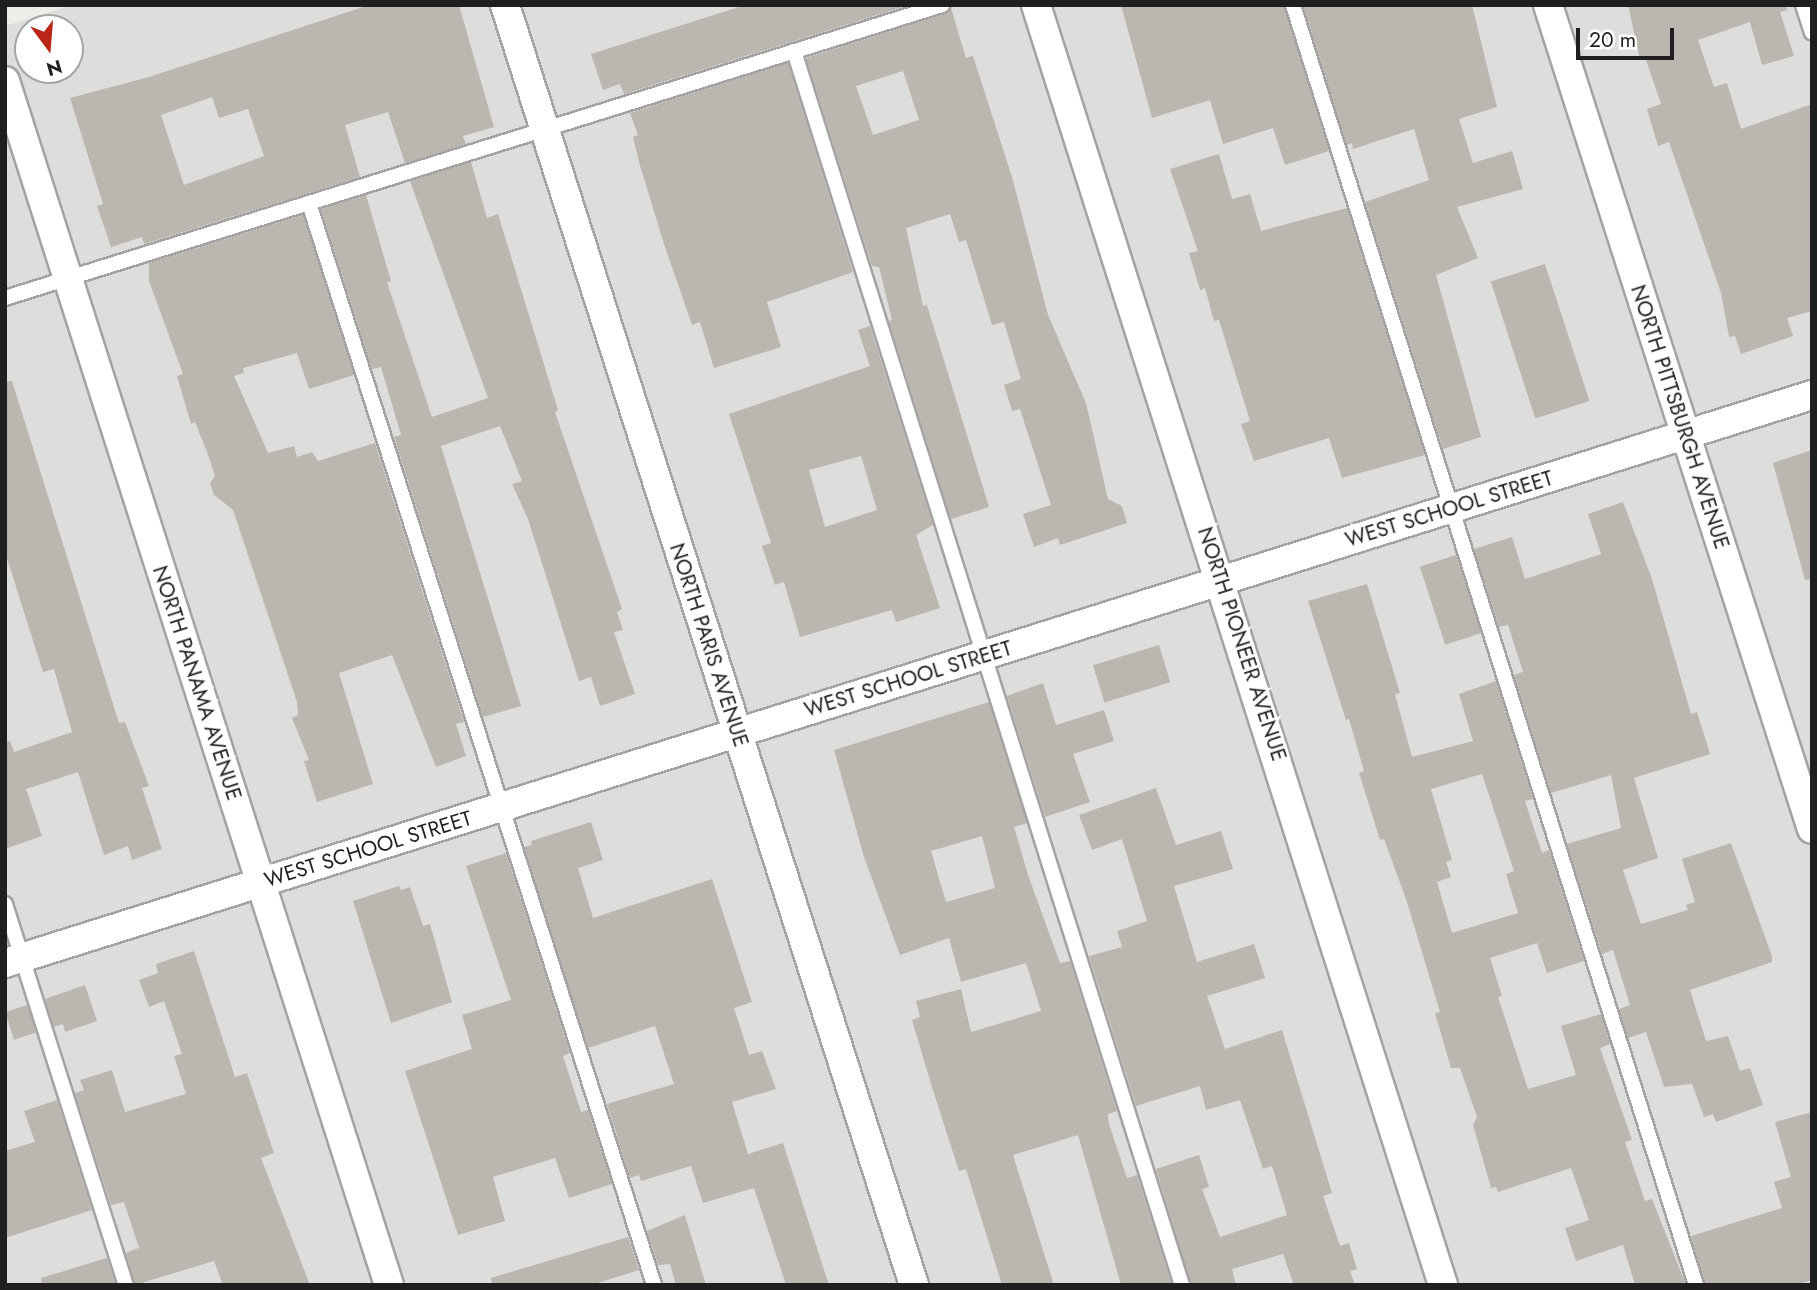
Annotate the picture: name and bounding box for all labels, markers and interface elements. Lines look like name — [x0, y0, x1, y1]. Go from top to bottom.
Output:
north arrow — [14, 14, 84, 84]
scale bar — [1579, 14, 1677, 58]
text: 20 m — [1589, 25, 1636, 55]
text: N — [43, 53, 65, 83]
street label: NORTH PITTSBURGH AVENUE — [1625, 282, 1735, 552]
street label: WEST SCHOOL STREET — [1342, 465, 1556, 553]
street label: NORTH PIONEER AVENUE — [1192, 524, 1292, 764]
street label: NORTH PARIS AVENUE — [664, 540, 754, 750]
street label: NORTH PANAMA AVENUE — [147, 563, 247, 803]
street label: WEST SCHOOL STREET — [801, 635, 1015, 723]
street label: WEST SCHOOL STREET — [261, 805, 475, 893]

